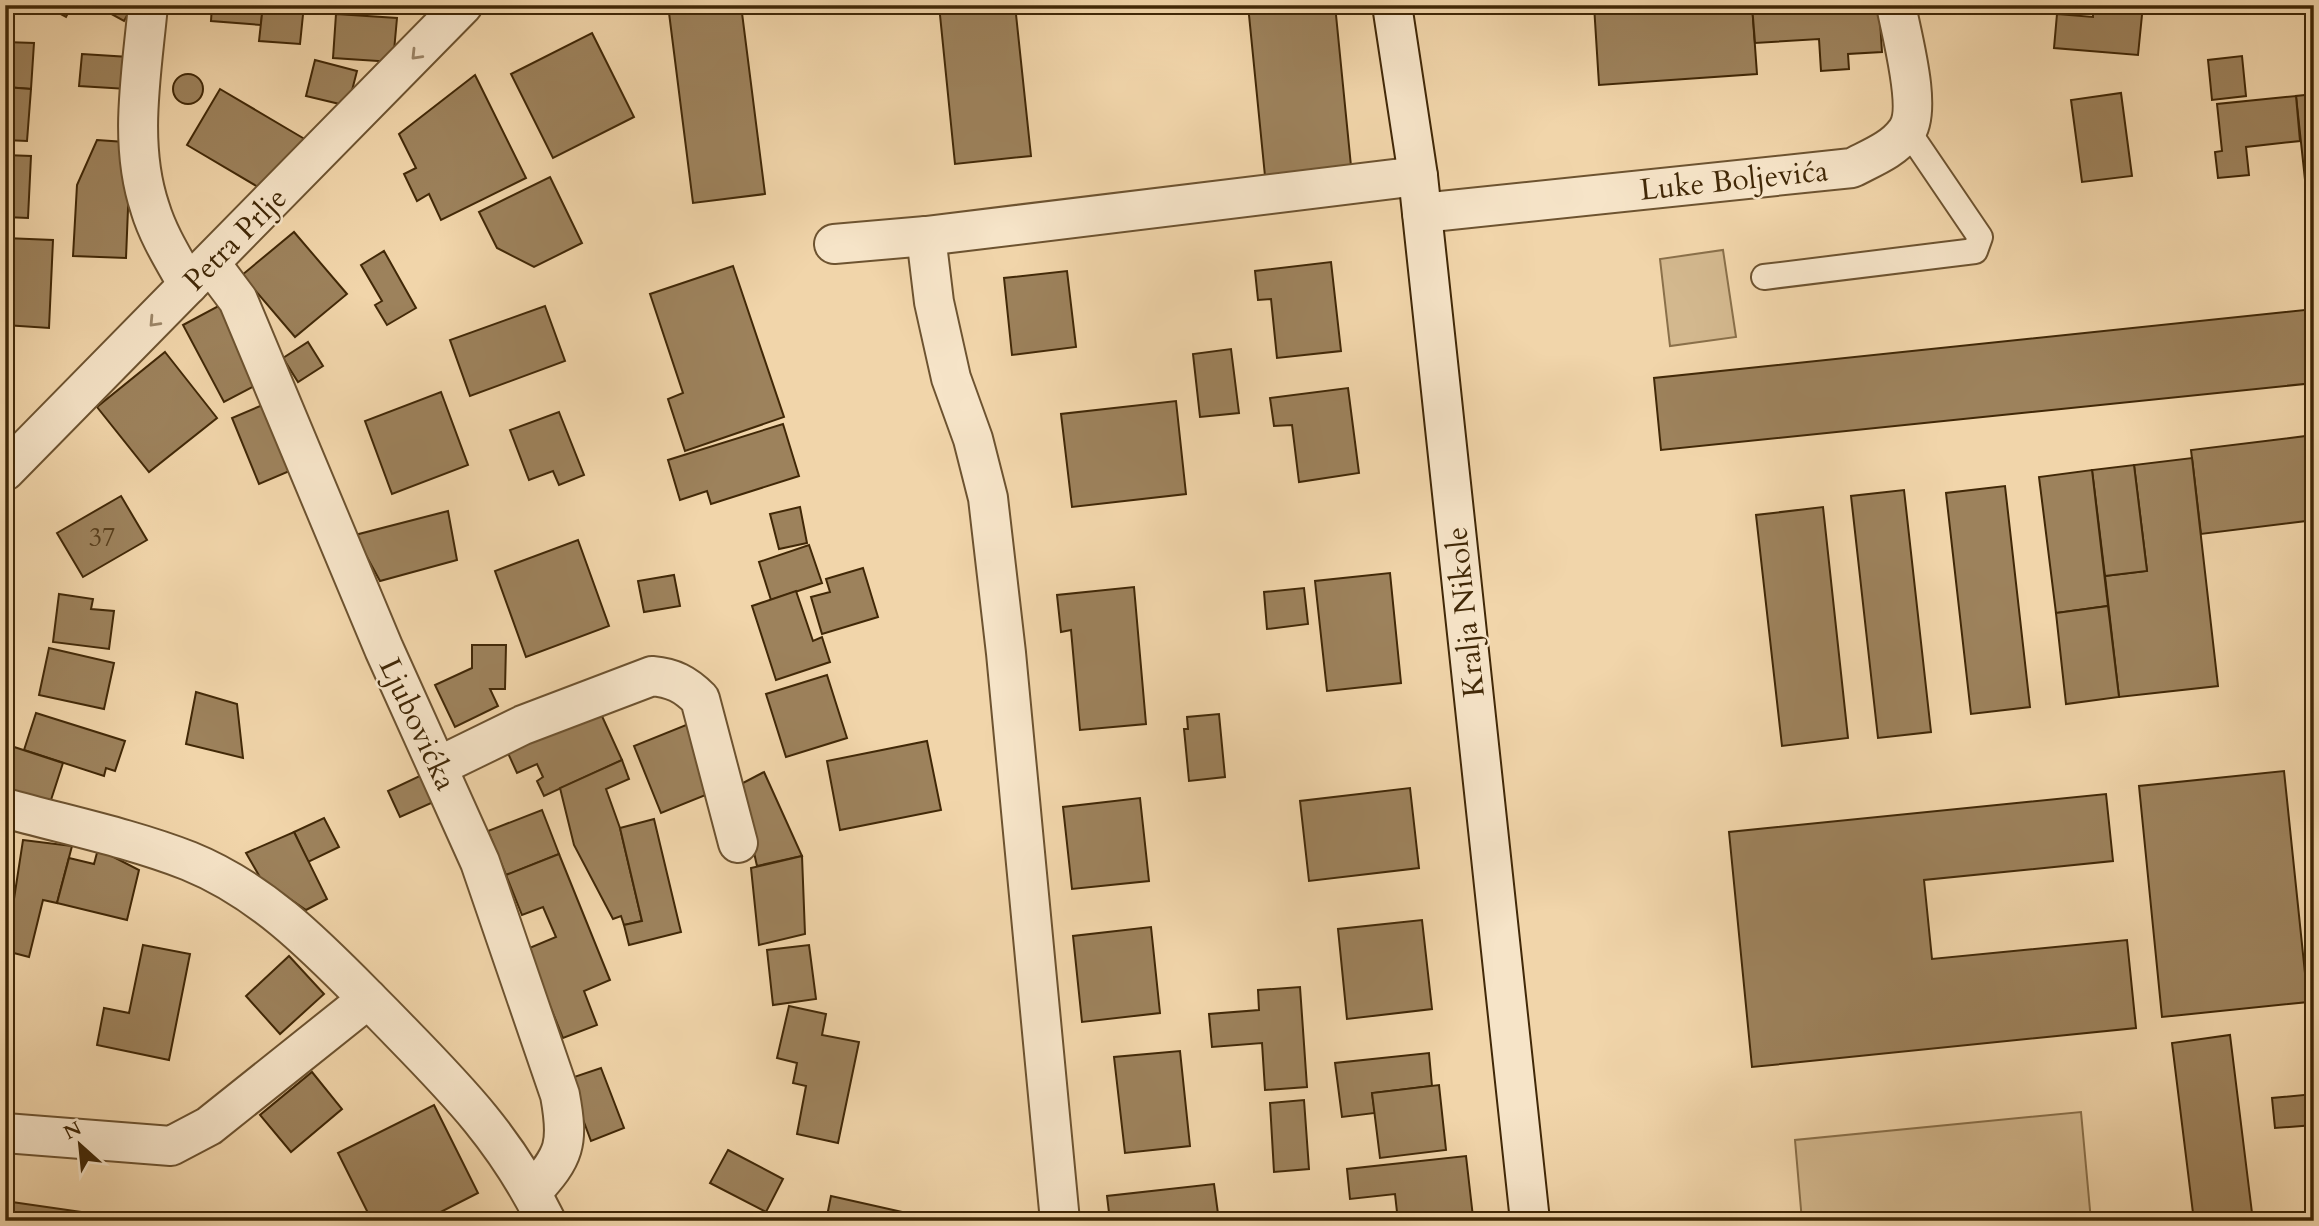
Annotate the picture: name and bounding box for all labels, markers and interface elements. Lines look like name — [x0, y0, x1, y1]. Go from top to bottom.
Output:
one-way arrow — [412, 47, 425, 60]
street label: Luke Boljevića — [1638, 150, 1830, 211]
street label: Petra Prlje — [174, 178, 296, 300]
one-way arrow — [149, 314, 162, 327]
house number: 37 — [89, 520, 115, 555]
street label: Kralja Nikole — [1436, 525, 1495, 699]
street label: Ljubovićka — [369, 651, 466, 797]
north arrow — [46, 1110, 116, 1180]
text: N — [59, 1115, 86, 1146]

